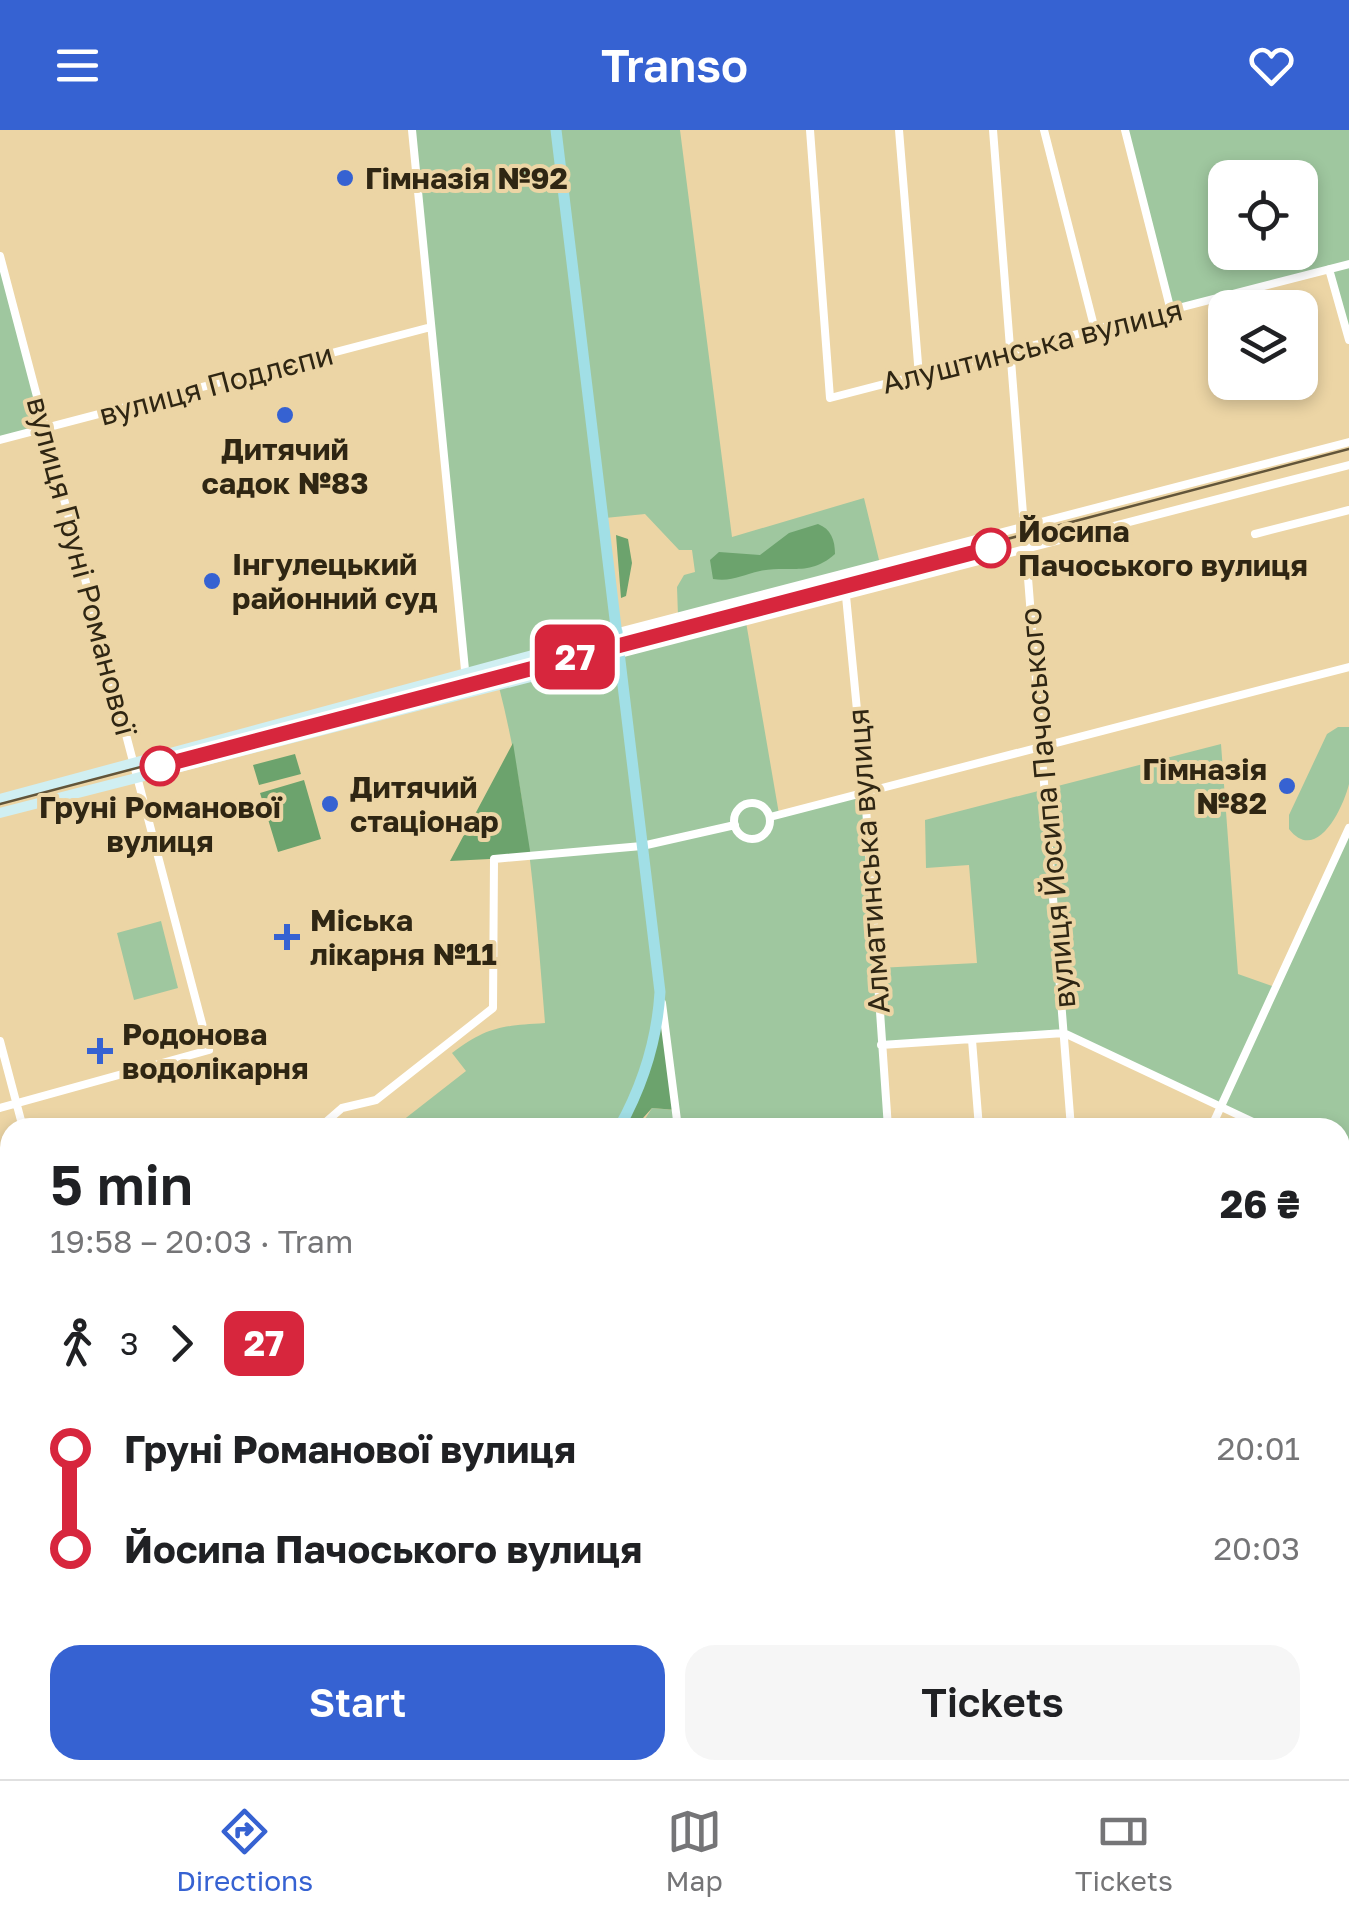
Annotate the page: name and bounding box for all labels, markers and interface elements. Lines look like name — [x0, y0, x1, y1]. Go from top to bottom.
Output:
icon: menu — [50, 38, 105, 93]
text: Transo — [601, 38, 748, 92]
icon: heart — [1244, 38, 1299, 93]
place label: Гімназія №92 — [365, 160, 568, 196]
map controls — [1208, 160, 1318, 400]
button: locate — [1208, 160, 1318, 270]
marker: Гімназія №92 — [334, 167, 356, 189]
button: layers — [1208, 290, 1318, 400]
street label: Алуштинська вулиця — [878, 291, 1186, 401]
street label: вулиця Подлєпи — [95, 335, 337, 433]
street label: вулиця Груні Романової — [19, 393, 145, 740]
marker: Дитячий садок №83 — [274, 404, 296, 426]
place label: Дитячий садок №83 — [202, 431, 368, 501]
place label: Йосипа Пачоського вулиця — [1018, 513, 1308, 583]
marker: Йосипа Пачоського вулиця — [972, 529, 1010, 567]
place label: Інгулецький районний суд — [232, 546, 438, 616]
marker: Інгулецький районний суд — [201, 570, 223, 592]
street label: вулиця Йосипа Пачоського — [1012, 606, 1082, 1010]
line badge: 27 — [530, 624, 620, 690]
text: 27 — [555, 636, 595, 678]
street label: Алматинська вулиця — [839, 707, 897, 1015]
marker: Груні Романової вулиця — [141, 747, 179, 785]
place label: Гімназія №82 — [1142, 751, 1267, 821]
place label: Дитячий стаціонар — [350, 769, 499, 839]
marker: Гімназія №82 — [1276, 775, 1298, 797]
place label: Груні Романової вулиця — [39, 789, 283, 859]
marker: Дитячий стаціонар — [319, 793, 341, 815]
place label: Міська лікарня №11 — [310, 902, 497, 972]
marker: Міська лікарня №11 — [274, 924, 300, 950]
place label: Родонова водолікарня — [122, 1016, 308, 1086]
marker: Родонова водолікарня — [87, 1038, 113, 1064]
text: 5 min — [50, 1151, 193, 1217]
text: 26 ₴ — [1220, 1181, 1300, 1226]
text: 19:58 – 20:03 · Tram — [50, 1222, 353, 1260]
icon: walk — [50, 1316, 105, 1371]
icon: forward — [154, 1316, 209, 1371]
text: 27 — [244, 1322, 284, 1364]
text: 3 — [120, 1324, 139, 1362]
text: Груні Романової вулиця — [124, 1426, 576, 1471]
text: 20:01 — [1217, 1429, 1300, 1467]
text: Йосипа Пачоського вулиця — [124, 1526, 642, 1571]
text: 20:03 — [1213, 1529, 1300, 1567]
button: Start — [50, 1645, 665, 1760]
button: Tickets — [685, 1645, 1300, 1760]
tab: Directions — [176, 1804, 313, 1897]
tab: Map — [665, 1804, 723, 1897]
tab: Tickets — [1075, 1804, 1173, 1897]

